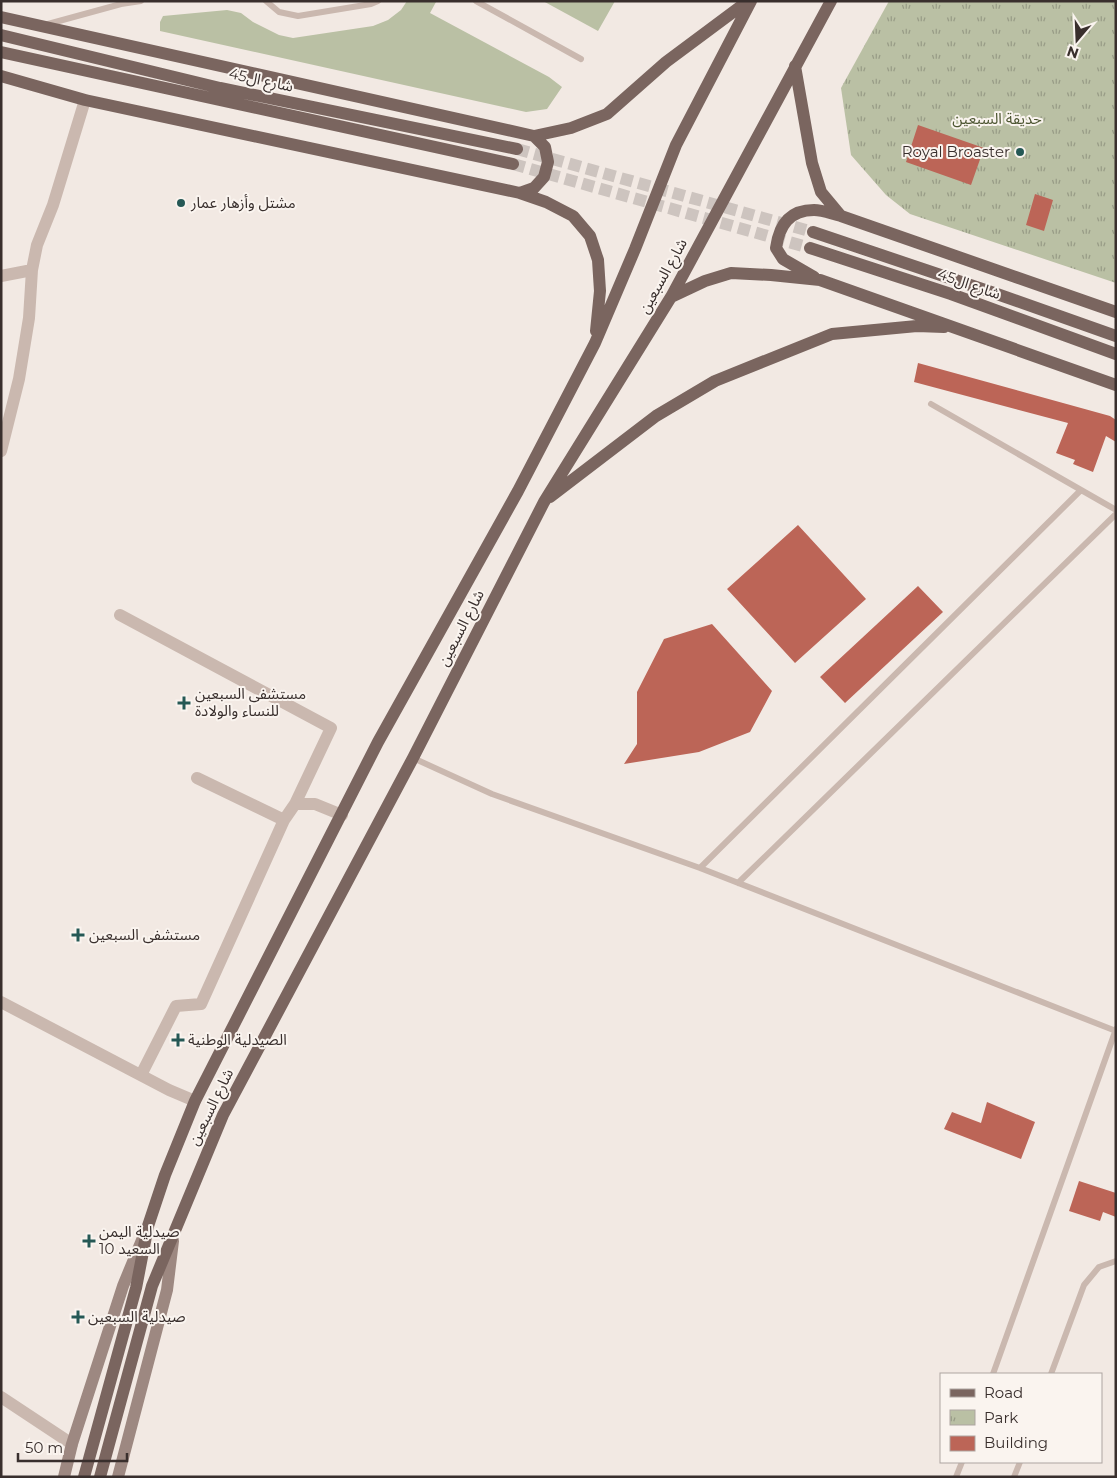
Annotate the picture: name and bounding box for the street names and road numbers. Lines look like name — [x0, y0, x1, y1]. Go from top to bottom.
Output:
street label: شارع ال45 — [226, 63, 295, 99]
street label: شارع السبعين — [634, 235, 694, 318]
street label: شارع ال45 — [934, 264, 1003, 306]
street label: شارع السبعين — [433, 586, 491, 670]
street label: شارع السبعين — [184, 1065, 240, 1150]

